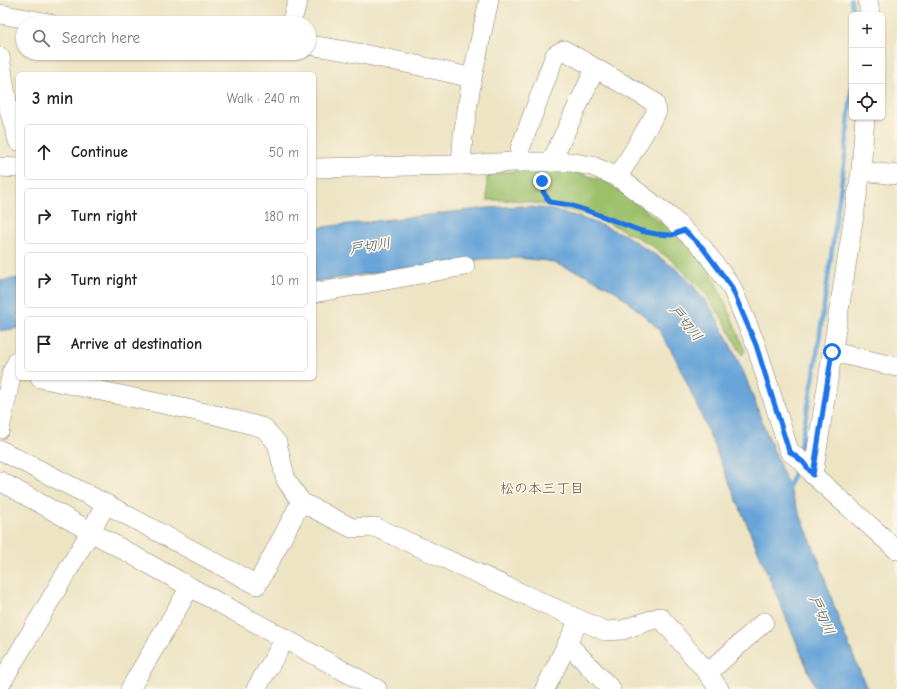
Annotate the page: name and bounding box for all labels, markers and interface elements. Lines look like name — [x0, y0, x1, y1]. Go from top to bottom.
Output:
map controls — [849, 12, 885, 120]
button: + — [849, 12, 885, 48]
search box — [16, 16, 316, 60]
icon: search — [30, 27, 52, 49]
text: Search here — [62, 29, 140, 47]
button: − — [849, 48, 885, 84]
button: locate — [849, 84, 885, 120]
text: 3 min — [32, 89, 73, 108]
text: Walk · 240 m — [227, 91, 300, 106]
icon: ahead — [33, 141, 55, 163]
text: Continue — [71, 143, 128, 161]
text: 50 m — [269, 145, 299, 160]
route end — [533, 172, 551, 190]
icon: right — [33, 205, 55, 227]
text: Turn right — [71, 207, 137, 225]
text: 180 m — [264, 209, 299, 224]
water label: 戸切川 — [348, 234, 392, 258]
icon: right — [33, 269, 55, 291]
text: Turn right — [71, 271, 137, 289]
text: 10 m — [271, 273, 299, 288]
water label: 戸切川 — [666, 301, 706, 345]
icon: arrive — [33, 333, 55, 355]
text: Arrive at destination — [71, 335, 202, 353]
route start — [823, 343, 841, 361]
district label: 松の本三丁目 — [500, 480, 584, 497]
water label: 戸切川 — [806, 592, 838, 638]

